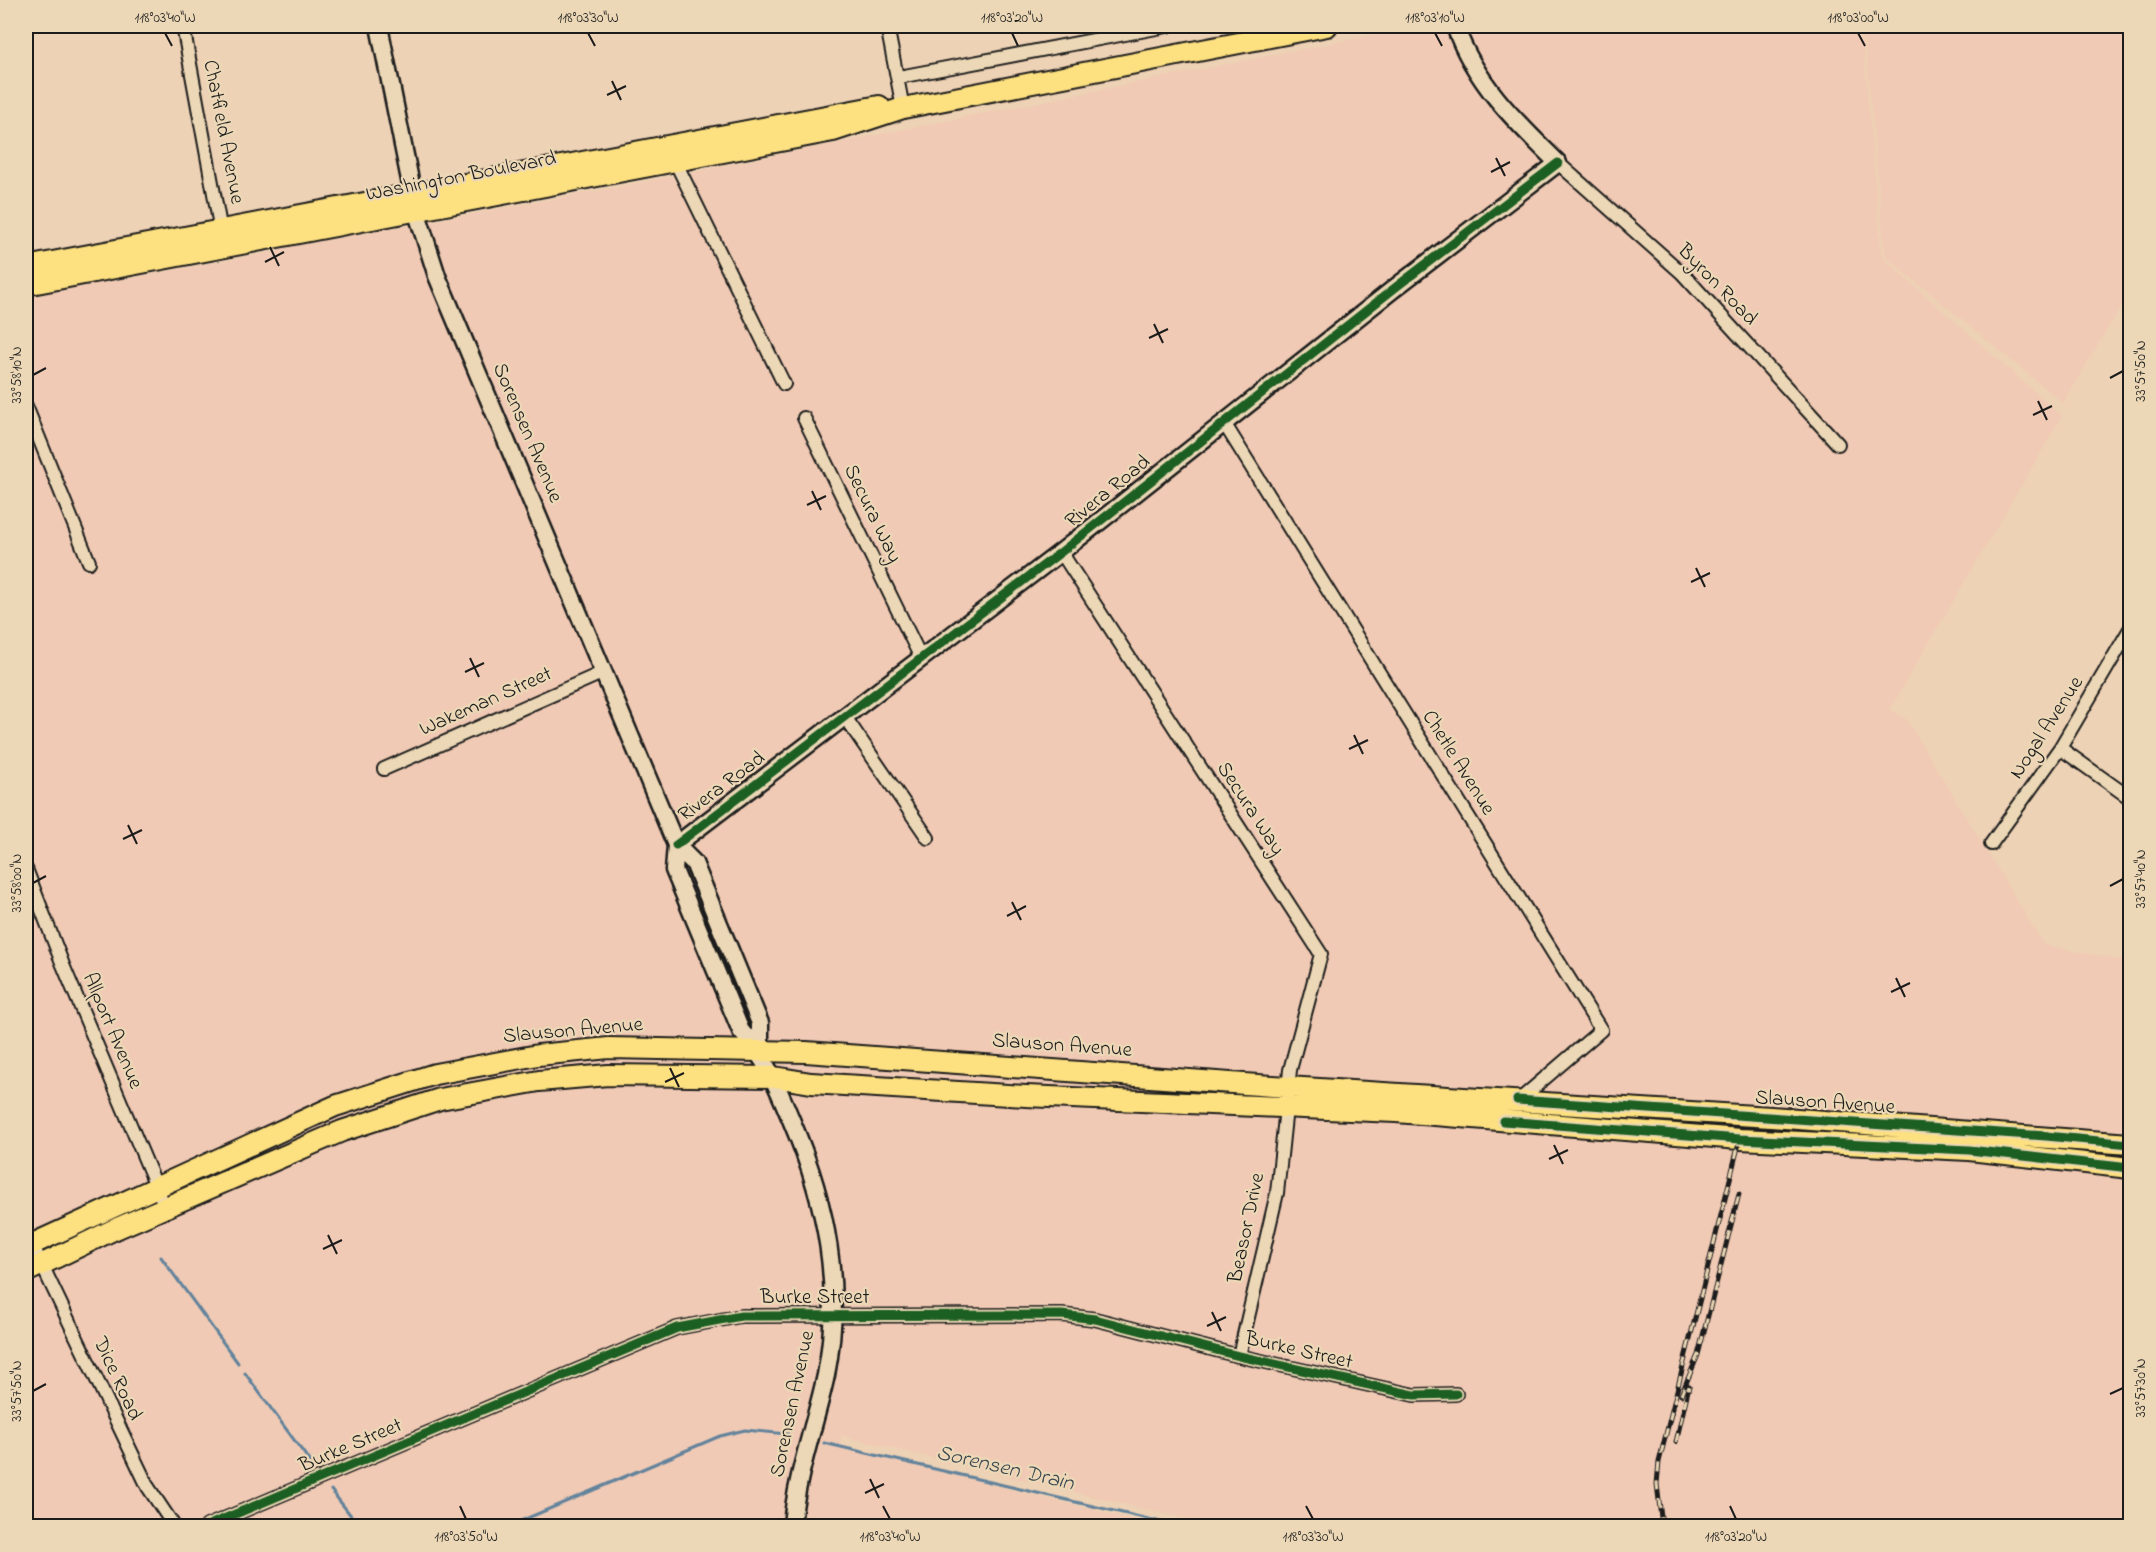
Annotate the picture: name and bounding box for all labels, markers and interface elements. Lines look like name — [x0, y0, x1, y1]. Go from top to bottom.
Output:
text: 118°03'40"W — [134, 7, 196, 29]
text: 118°03'30"W — [557, 7, 619, 29]
text: 118°03'20"W — [981, 7, 1043, 29]
text: 118°03'10"W — [1405, 7, 1465, 29]
text: 118°03'00"W — [1827, 7, 1889, 29]
street label: Chatfield Avenue — [194, 57, 252, 207]
street label: Washington Boulevard — [363, 144, 559, 212]
street label: Byron Road — [1668, 236, 1764, 335]
text: 33°57'50"N — [2130, 340, 2152, 402]
text: 33°58'10"N — [6, 346, 28, 404]
street label: Sorensen Avenue — [484, 358, 570, 508]
street label: Rivera Road — [1059, 448, 1157, 536]
street label: Secura Way — [833, 460, 909, 569]
street label: Wakeman Street — [415, 659, 557, 745]
street label: Nogal Avenue — [2002, 670, 2094, 787]
street label: Chetle Avenue — [1414, 705, 1503, 822]
street label: Rivera Road — [672, 744, 772, 830]
street label: Secura Way — [1207, 756, 1292, 863]
text: 33°57'40"N — [2130, 849, 2152, 909]
text: 33°58'00"N — [6, 854, 28, 912]
street label: Allport Avenue — [74, 968, 150, 1094]
street label: Slauson Avenue — [502, 1010, 645, 1052]
street label: Slauson Avenue — [991, 1026, 1134, 1066]
street label: Slauson Avenue — [1754, 1083, 1897, 1123]
street label: Beasor Drive — [1220, 1169, 1273, 1287]
street label: Burke Street — [759, 1283, 870, 1313]
street label: Burke Street — [1241, 1324, 1356, 1378]
street label: Sorensen Avenue — [763, 1327, 823, 1480]
street label: Dice Road — [84, 1331, 149, 1426]
text: 33°57'30"N — [2130, 1358, 2152, 1418]
text: 33°57'50"N — [6, 1360, 28, 1422]
street label: Burke Street — [294, 1411, 407, 1482]
water label: Sorensen Drain — [933, 1438, 1078, 1501]
text: 118°03'50"W — [434, 1526, 498, 1548]
text: 118°03'40"W — [859, 1526, 921, 1548]
text: 118°03'30"W — [1282, 1526, 1344, 1548]
text: 118°03'20"W — [1705, 1526, 1767, 1548]

